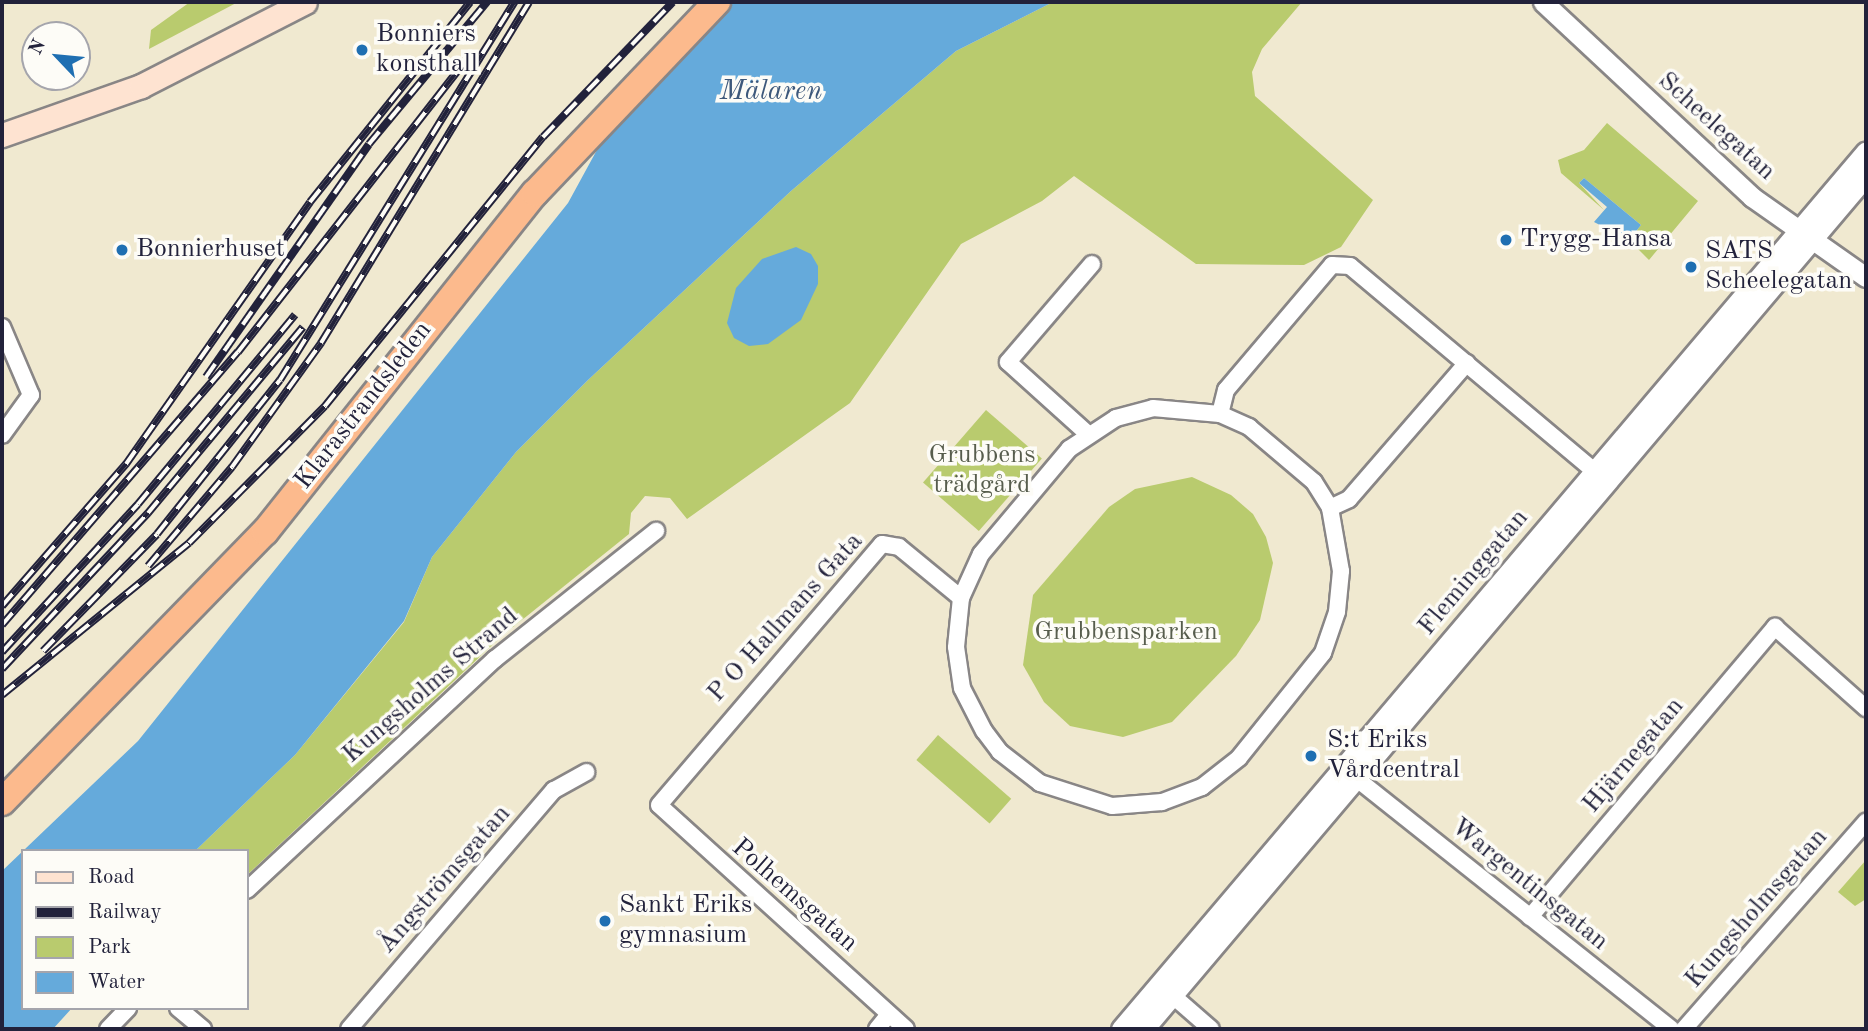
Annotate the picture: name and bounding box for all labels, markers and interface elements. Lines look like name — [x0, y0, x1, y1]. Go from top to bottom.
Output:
place label: Bonniers konsthall — [376, 19, 478, 80]
north arrow — [21, 21, 91, 91]
text: N — [27, 37, 50, 58]
marker: Bonniers konsthall — [354, 42, 370, 58]
street label: Scheelegatan — [1651, 66, 1781, 188]
water label: Mälaren — [720, 75, 822, 109]
place label: Trygg-Hansa — [1520, 224, 1672, 256]
marker: Trygg-Hansa — [1498, 232, 1514, 248]
place label: Bonnierhuset — [136, 234, 285, 266]
place label: SATS Scheelegatan — [1705, 236, 1852, 298]
marker: Bonnierhuset — [114, 242, 130, 258]
marker: SATS Scheelegatan — [1683, 259, 1699, 275]
street label: Klarastrandsleden — [289, 316, 439, 496]
park label: Grubbens trädgård — [928, 440, 1036, 502]
street label: Fleminggatan — [1412, 504, 1536, 642]
street label: P O Hallmans Gata — [702, 527, 870, 709]
street label: Kungsholms Strand — [337, 601, 525, 771]
park label: Grubbensparken — [1034, 617, 1218, 649]
street label: Hjärnegatan — [1577, 692, 1691, 820]
place label: S:t Eriks Vårdcentral — [1327, 725, 1460, 786]
marker: S:t Eriks Vårdcentral — [1301, 746, 1321, 766]
street label: Ångströmsgatan — [372, 799, 518, 961]
street label: Wargentinsgatan — [1444, 812, 1614, 958]
street label: Kungsholmsgatan — [1679, 823, 1835, 995]
street label: Polhemsgatan — [724, 833, 864, 959]
legend — [21, 849, 248, 1010]
text: Road — [88, 867, 135, 888]
place label: Sankt Eriks gymnasium — [619, 890, 752, 951]
text: Railway — [88, 902, 162, 923]
marker: Sankt Eriks gymnasium — [597, 913, 613, 929]
text: Park — [88, 937, 131, 958]
text: Water — [88, 972, 145, 993]

